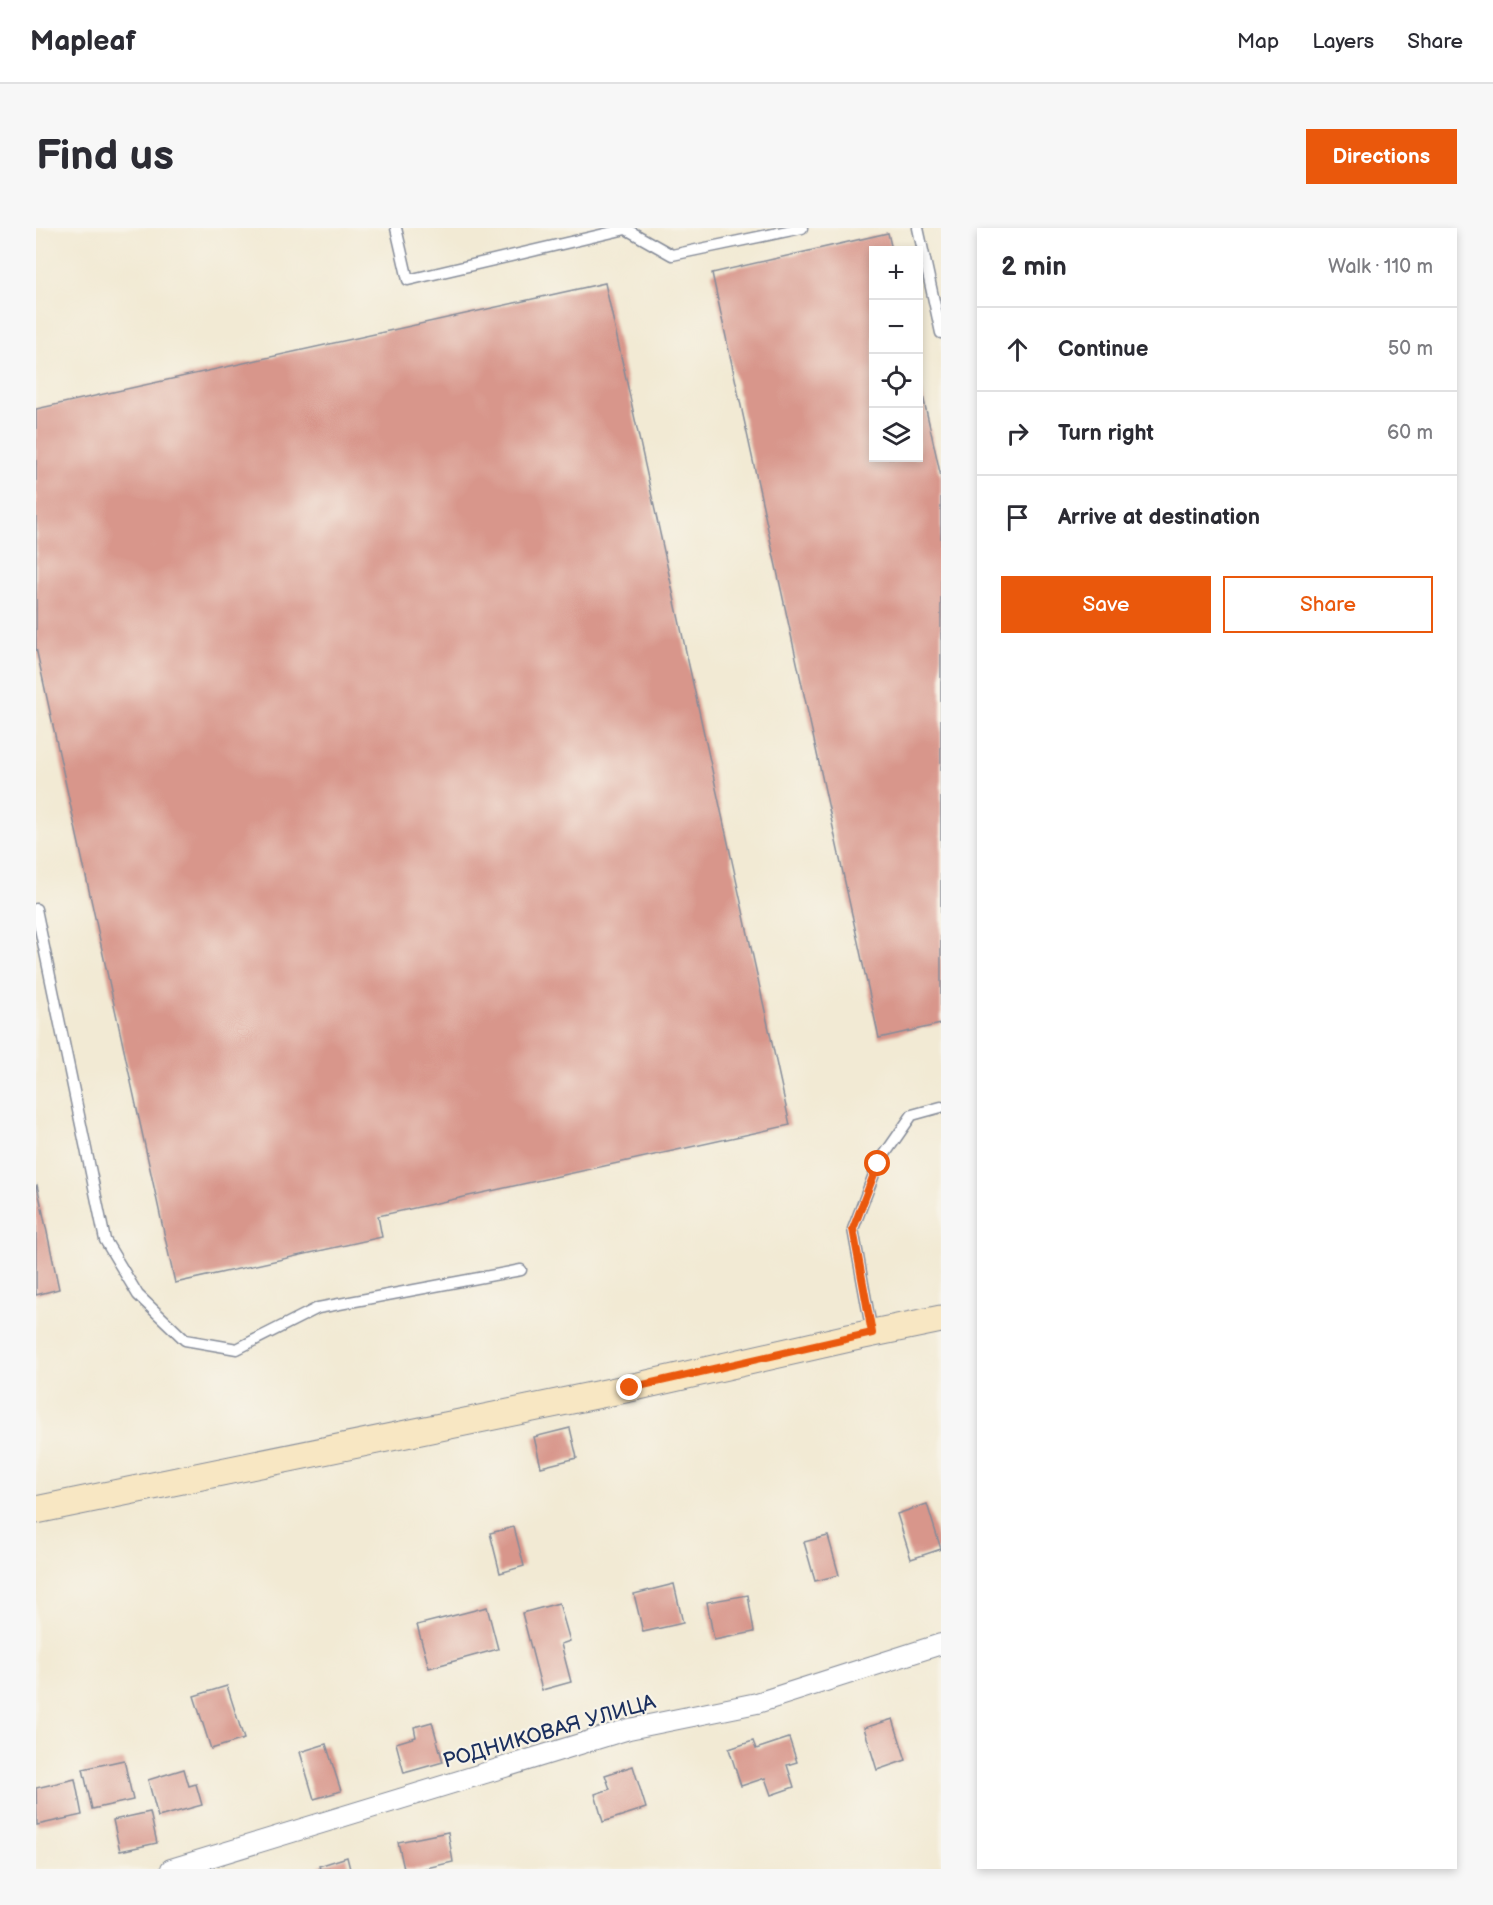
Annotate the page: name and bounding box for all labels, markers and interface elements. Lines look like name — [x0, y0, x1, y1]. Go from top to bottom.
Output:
text: Mapleaf — [30, 25, 136, 58]
text: Map — [1237, 29, 1279, 54]
text: Layers — [1312, 29, 1374, 54]
text: Share — [1407, 29, 1463, 54]
button: Directions — [1306, 129, 1457, 184]
text: Find us — [36, 131, 174, 182]
map controls — [869, 246, 923, 462]
button: + — [869, 246, 923, 300]
text: 2 min — [1001, 252, 1067, 283]
text: Walk · 110 m — [1328, 255, 1433, 279]
button: − — [869, 300, 923, 354]
icon: ahead — [1001, 333, 1034, 366]
text: Continue — [1058, 336, 1148, 363]
text: 50 m — [1388, 337, 1433, 361]
button: locate — [869, 354, 923, 408]
button: layers — [869, 408, 923, 462]
icon: right — [1001, 417, 1034, 450]
text: Turn right — [1058, 420, 1154, 447]
text: 60 m — [1387, 421, 1433, 445]
icon: arrive — [1001, 501, 1034, 534]
text: Arrive at destination — [1058, 504, 1260, 531]
button: Save — [1001, 576, 1211, 633]
button: Share — [1223, 576, 1433, 633]
route start — [864, 1150, 890, 1176]
route end — [616, 1374, 642, 1400]
street label: РОДНИКОВАЯ УЛИЦА — [440, 1689, 659, 1774]

